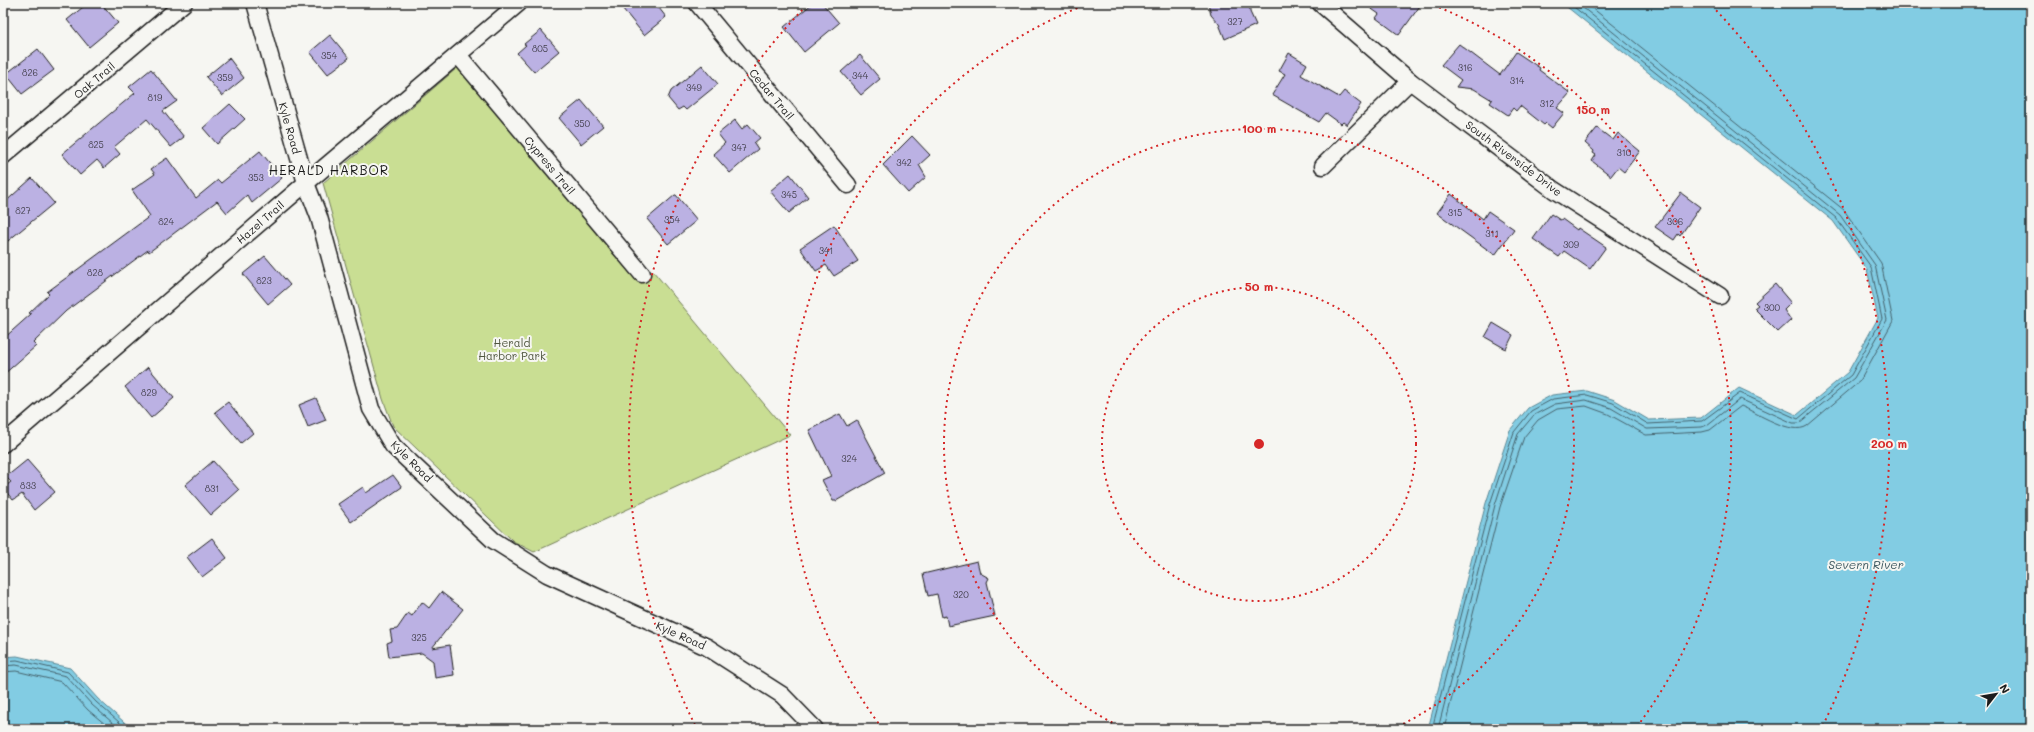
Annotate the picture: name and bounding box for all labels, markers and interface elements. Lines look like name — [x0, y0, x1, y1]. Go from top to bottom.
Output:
house number: 327 — [1227, 16, 1243, 27]
house number: 805 — [532, 43, 548, 54]
house number: 354 — [321, 50, 338, 61]
street label: Oak Trail — [70, 58, 118, 102]
house number: 316 — [1458, 62, 1472, 73]
street label: Cedar Trail — [746, 65, 798, 123]
house number: 826 — [22, 67, 38, 78]
house number: 344 — [852, 70, 869, 81]
house number: 359 — [217, 72, 234, 83]
house number: 314 — [1510, 75, 1525, 86]
house number: 349 — [686, 82, 703, 93]
house number: 819 — [148, 92, 163, 103]
house number: 312 — [1540, 98, 1554, 109]
street label: Kyle Road — [275, 100, 305, 156]
text: 150 m — [1576, 101, 1610, 117]
street label: South Riverside Drive — [1463, 117, 1565, 199]
house number: 350 — [574, 118, 590, 129]
text: 100 m — [1242, 120, 1276, 136]
street label: Cypress Trail — [521, 133, 579, 197]
house number: 825 — [88, 139, 104, 150]
house number: 347 — [731, 142, 747, 153]
house number: 310 — [1617, 147, 1632, 158]
house number: 342 — [896, 157, 912, 168]
district label: HERALD HARBOR — [269, 161, 389, 178]
house number: 353 — [248, 172, 264, 183]
house number: 345 — [781, 189, 797, 200]
street label: Hazel Trail — [233, 197, 287, 247]
house number: 827 — [15, 205, 31, 216]
house number: 315 — [1448, 207, 1462, 218]
house number: 354 — [664, 214, 681, 225]
house number: 824 — [158, 216, 175, 227]
house number: 306 — [1667, 216, 1683, 227]
house number: 311 — [1485, 228, 1499, 239]
house number: 309 — [1563, 239, 1580, 250]
house number: 341 — [819, 245, 833, 256]
house number: 828 — [87, 267, 104, 278]
house number: 823 — [256, 275, 272, 286]
text: 50 m — [1245, 278, 1273, 294]
house number: 300 — [1764, 302, 1781, 313]
park label: Herald Harbor Park — [478, 335, 546, 363]
house number: 829 — [141, 387, 158, 398]
text: 200 m — [1871, 435, 1907, 451]
street label: Kyle Road — [388, 437, 436, 485]
centre of rings — [1252, 437, 1266, 451]
house number: 324 — [841, 453, 857, 464]
house number: 833 — [20, 480, 36, 491]
house number: 831 — [205, 483, 219, 494]
water label: Severn River — [1828, 556, 1904, 572]
house number: 320 — [953, 589, 969, 600]
street label: Kyle Road — [654, 617, 708, 653]
house number: 325 — [411, 632, 427, 643]
north arrow — [1976, 674, 2016, 714]
text: N — [1996, 681, 2014, 696]

